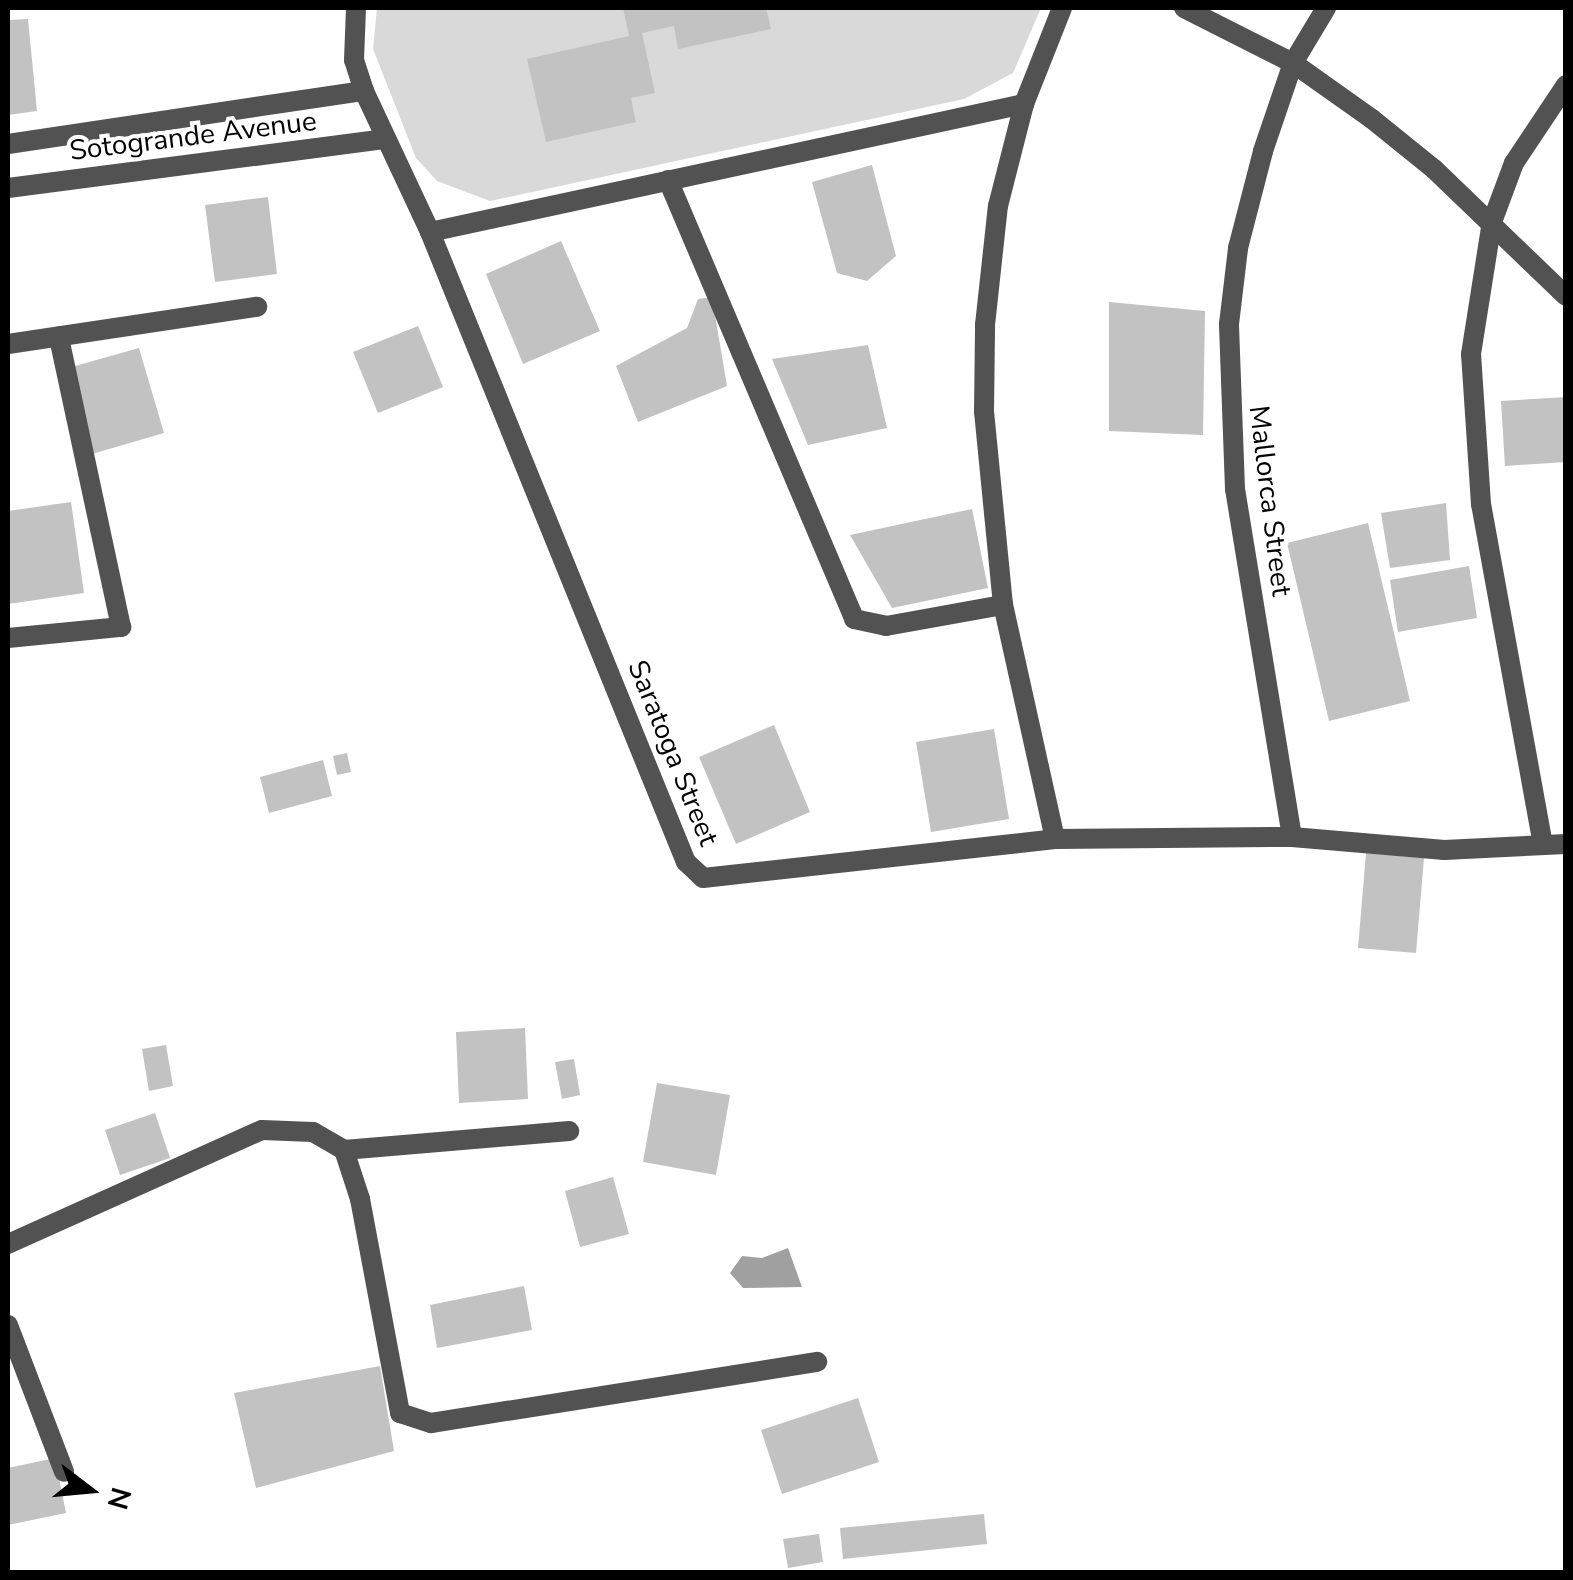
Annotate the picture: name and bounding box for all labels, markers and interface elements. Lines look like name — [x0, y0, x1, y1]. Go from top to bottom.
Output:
street label: Sotogrande Avenue — [68, 104, 318, 168]
street label: Mallorca Street — [1242, 404, 1298, 598]
street label: Saratoga Street — [621, 655, 725, 851]
north arrow — [40, 1440, 140, 1540]
text: N — [98, 1483, 140, 1514]

